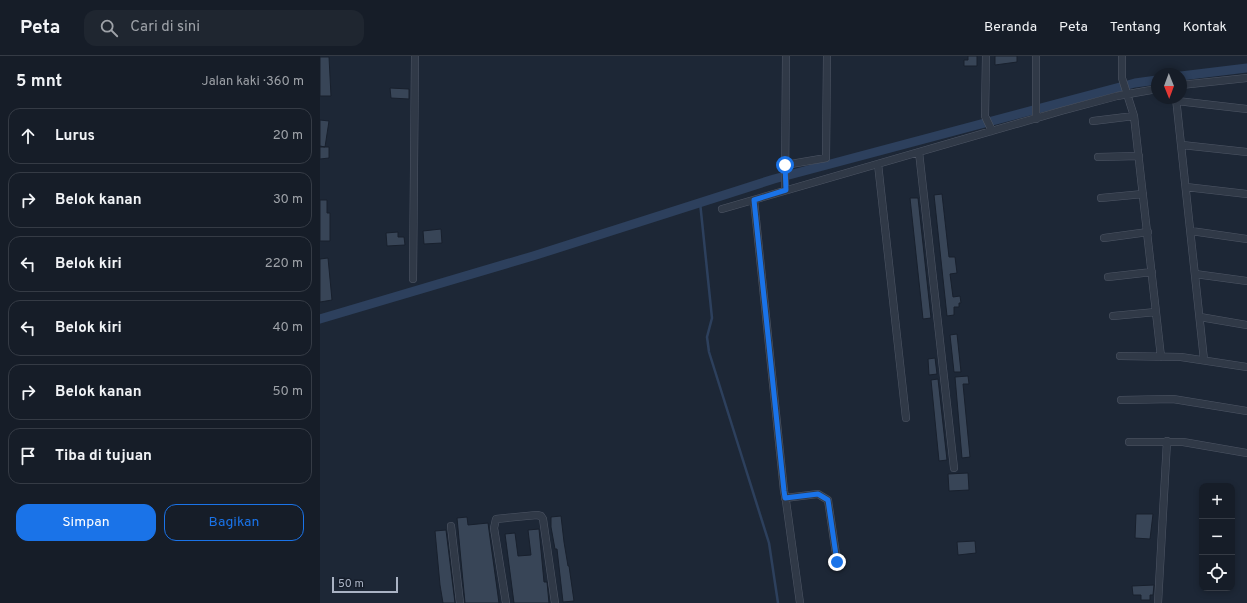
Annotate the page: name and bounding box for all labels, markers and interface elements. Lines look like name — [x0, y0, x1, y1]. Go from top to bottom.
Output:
search box — [84, 10, 364, 46]
text: Peta — [20, 16, 60, 40]
icon: search — [98, 17, 120, 39]
text: Cari di sini — [130, 18, 200, 37]
text: Beranda — [984, 19, 1037, 36]
text: Peta — [1059, 19, 1088, 36]
text: Tentang — [1110, 19, 1161, 36]
text: Kontak — [1183, 19, 1227, 36]
north arrow — [1151, 68, 1187, 104]
text: 5 mnt — [16, 71, 62, 93]
text: Jalan kaki · 360 m — [202, 74, 304, 90]
icon: ahead — [17, 125, 39, 147]
text: Lurus — [55, 127, 95, 146]
text: 20 m — [273, 128, 303, 144]
route start — [776, 156, 794, 174]
icon: right — [17, 189, 39, 211]
text: Belok kanan — [55, 191, 142, 210]
text: 30 m — [273, 192, 303, 208]
icon: left — [17, 253, 39, 275]
text: Belok kiri — [55, 255, 122, 274]
text: 220 m — [265, 256, 303, 272]
icon: left — [17, 317, 39, 339]
text: Belok kiri — [55, 319, 122, 338]
text: 40 m — [273, 320, 303, 336]
icon: right — [17, 381, 39, 403]
text: Belok kanan — [55, 383, 142, 402]
text: 50 m — [273, 384, 303, 400]
icon: arrive — [17, 445, 39, 467]
text: Tiba di tujuan — [55, 447, 152, 466]
map controls — [1199, 483, 1235, 591]
button: + — [1199, 483, 1235, 519]
button: Simpan — [16, 504, 156, 541]
button: Bagikan — [164, 504, 304, 541]
button: − — [1199, 519, 1235, 555]
route end — [828, 553, 846, 571]
button: locate — [1199, 555, 1235, 591]
scale bar — [332, 575, 398, 594]
text: 50 m — [338, 577, 364, 591]

